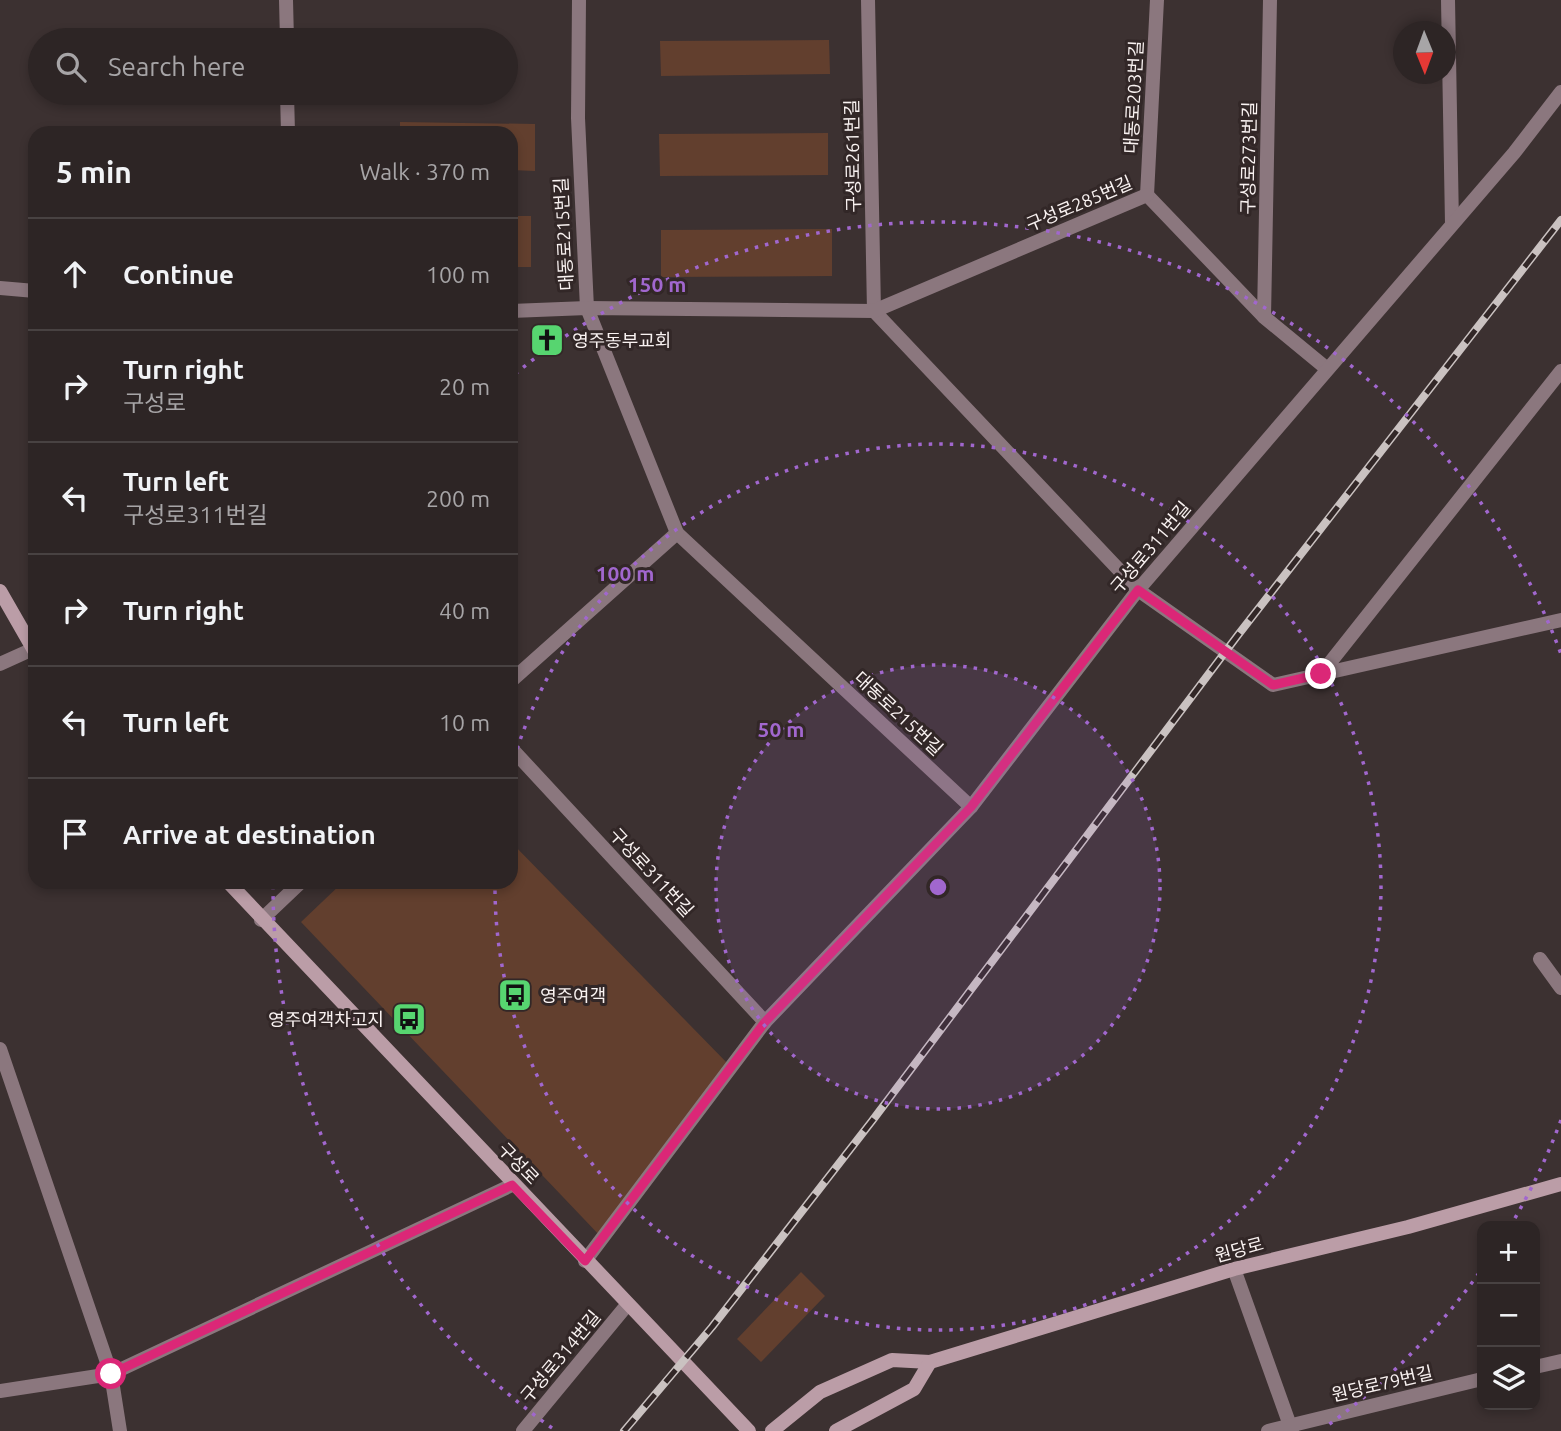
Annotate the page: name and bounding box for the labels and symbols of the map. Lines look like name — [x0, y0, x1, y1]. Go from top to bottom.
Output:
north arrow — [1393, 21, 1456, 84]
street label: 대동로203번길 — [1120, 40, 1146, 154]
street label: 구성로261번길 — [841, 99, 863, 213]
street label: 구성로273번길 — [1237, 101, 1259, 215]
street label: 구성로285번길 — [1023, 172, 1135, 234]
street label: 대동로215번길 — [550, 177, 576, 291]
text: 150 m — [628, 272, 686, 296]
church icon: 영주동부교회 — [528, 321, 566, 359]
place label: 영주동부교회 — [572, 330, 671, 350]
street label: 구성로311번길 — [1106, 497, 1194, 597]
text: 100 m — [596, 561, 654, 585]
route end — [1305, 658, 1336, 689]
street label: 대동로215번길 — [851, 667, 947, 759]
text: 50 m — [758, 717, 804, 741]
street label: 구성로311번길 — [606, 824, 698, 920]
centre of rings — [926, 875, 950, 899]
bus stop icon: 영주여객 — [496, 976, 534, 1014]
place label: 영주여객 — [540, 985, 606, 1005]
bus stop icon: 영주여객차고지 — [390, 1000, 428, 1038]
place label: 영주여객차고지 — [268, 1009, 384, 1029]
street label: 구성로 — [495, 1138, 543, 1188]
street label: 원당로 — [1212, 1233, 1266, 1265]
street label: 구성로314번길 — [516, 1306, 604, 1406]
route start — [95, 1358, 126, 1389]
street label: 원당로79번길 — [1330, 1362, 1434, 1404]

